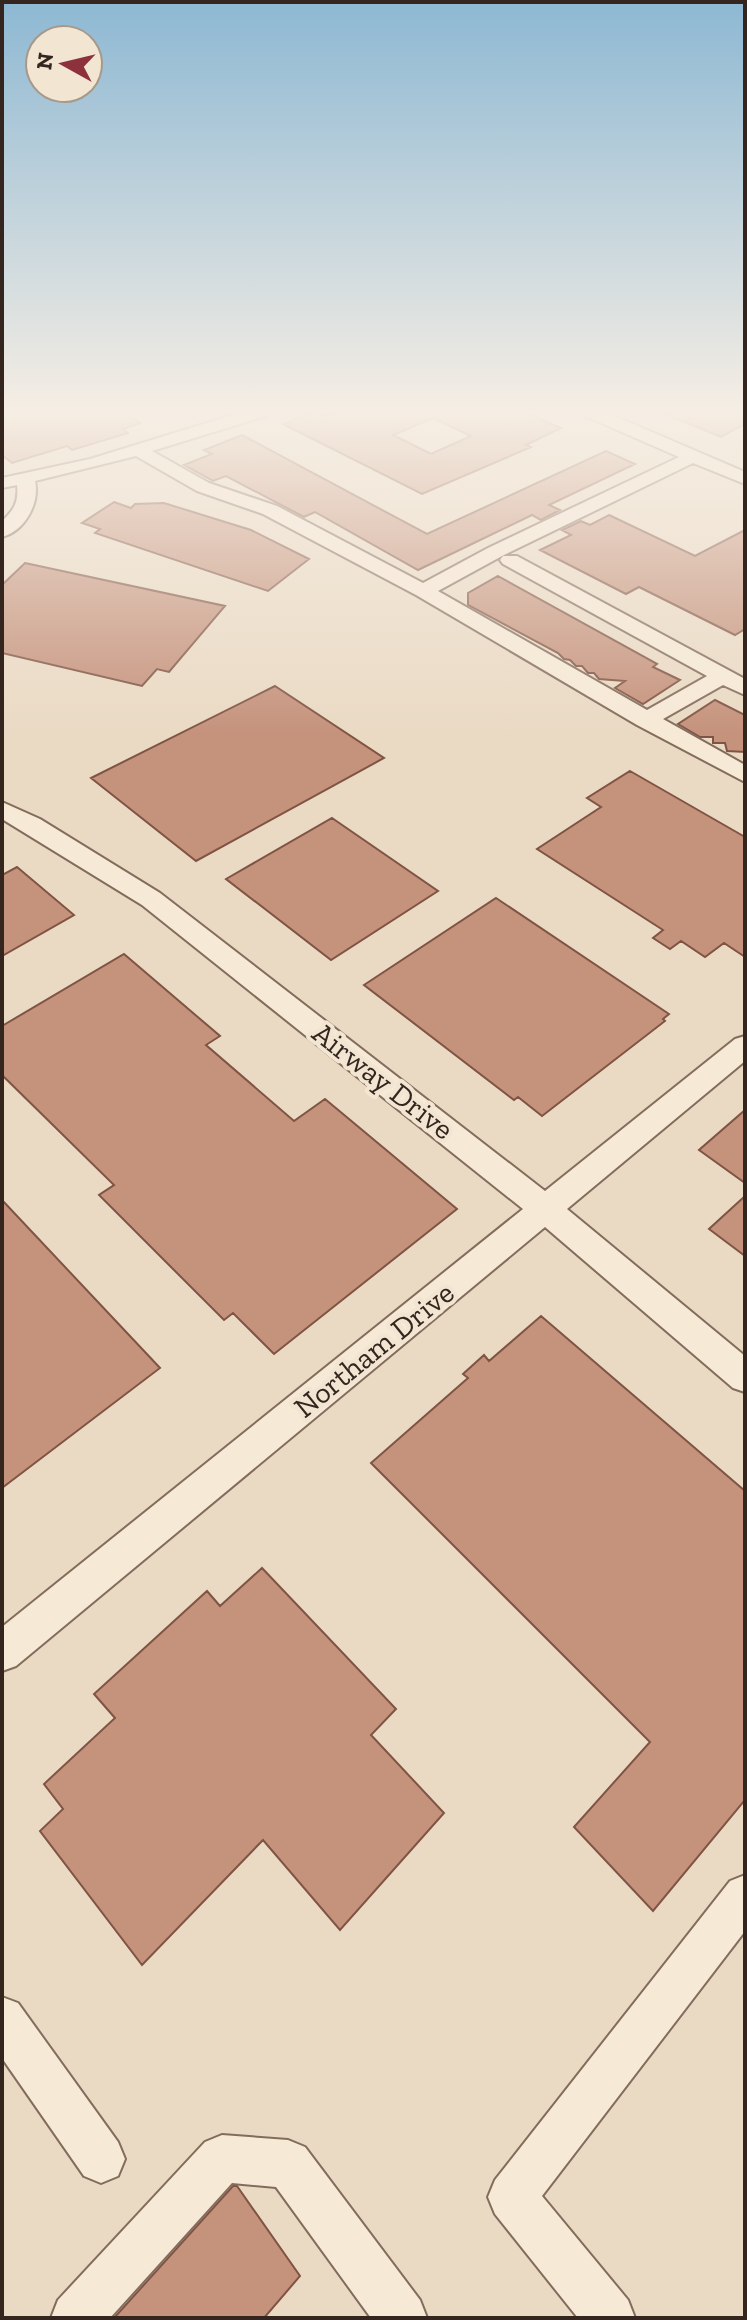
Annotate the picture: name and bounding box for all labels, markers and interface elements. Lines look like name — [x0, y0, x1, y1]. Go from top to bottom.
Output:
north arrow — [24, 24, 104, 104]
text: N — [30, 51, 59, 71]
street label: Airway Drive — [305, 1015, 461, 1147]
street label: Northam Drive — [287, 1275, 461, 1425]

